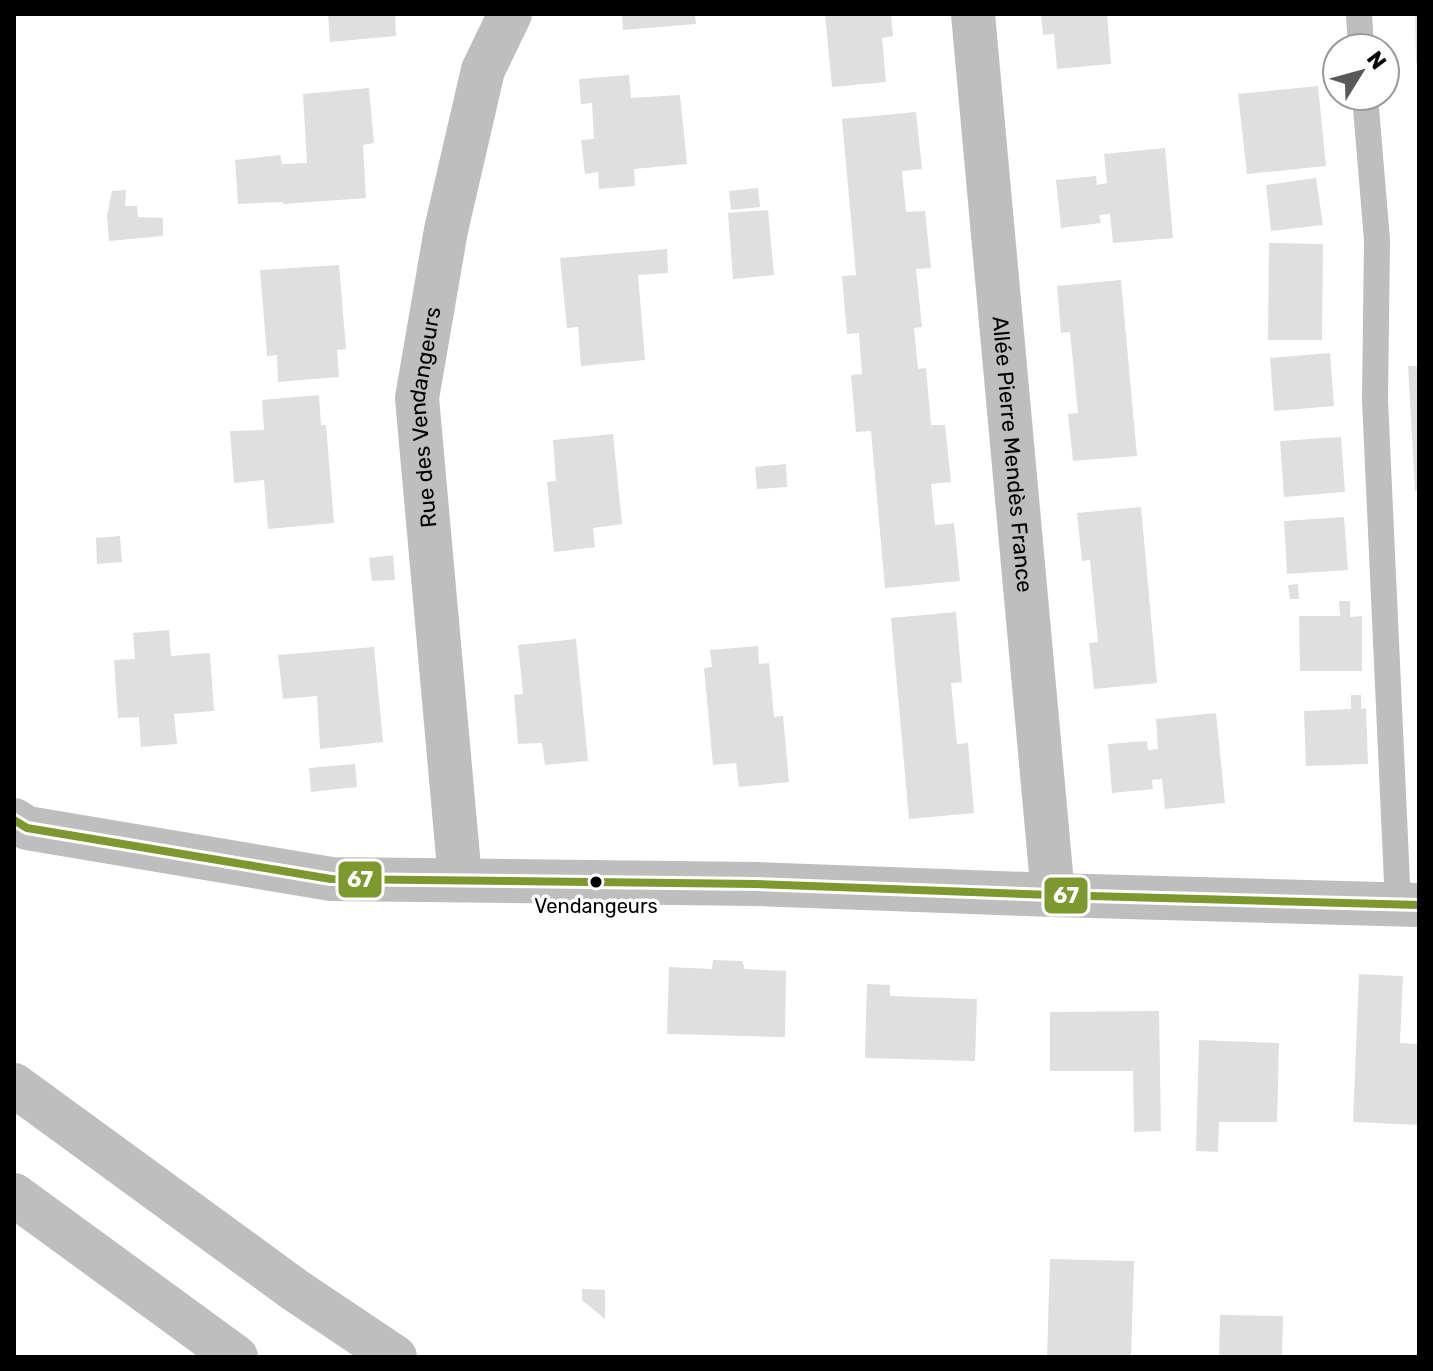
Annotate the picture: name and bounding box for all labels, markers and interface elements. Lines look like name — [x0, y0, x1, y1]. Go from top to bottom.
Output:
north arrow — [1321, 32, 1401, 112]
text: N — [1361, 46, 1392, 75]
street label: Rue des Vendangeurs — [403, 305, 446, 529]
street label: Allée Pierre Mendès France — [987, 315, 1039, 594]
line badge: 67 — [337, 860, 383, 899]
text: 67 — [347, 866, 373, 893]
marker: Vendangeurs — [588, 874, 604, 890]
line badge: 67 — [1043, 876, 1089, 915]
text: 67 — [1053, 882, 1079, 909]
place label: Vendangeurs — [534, 894, 658, 918]

